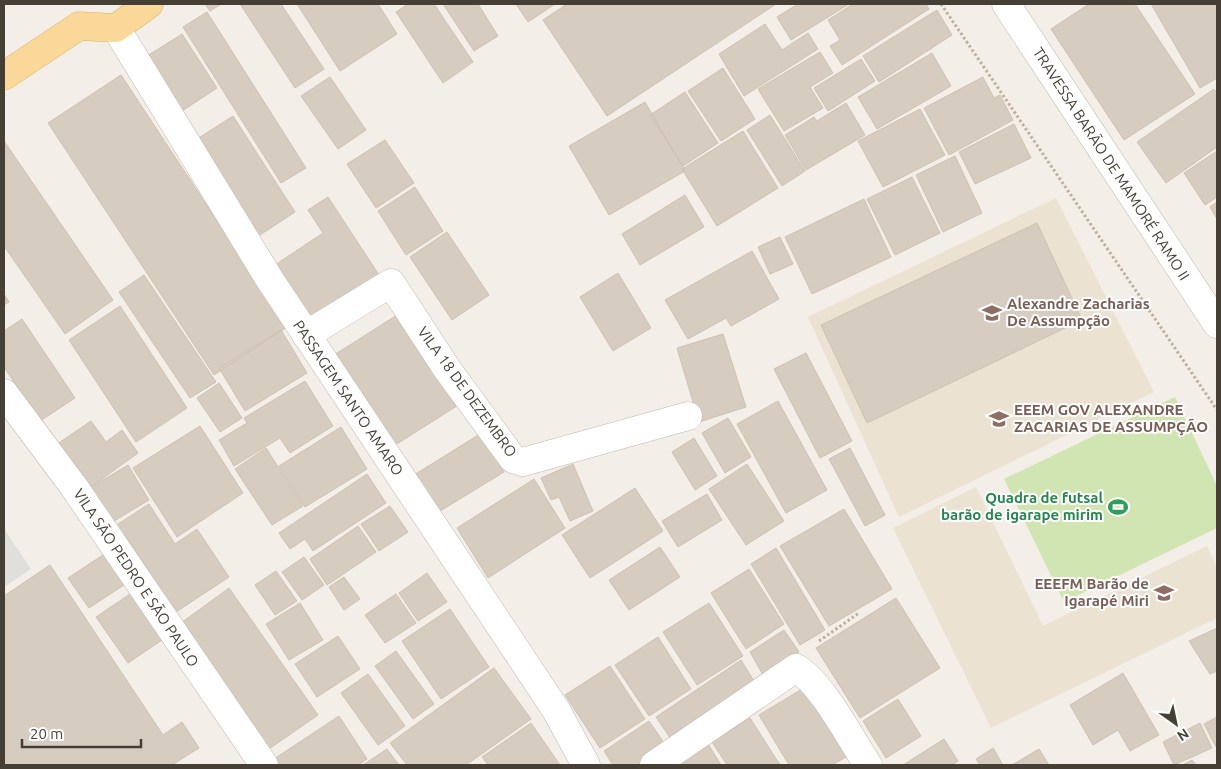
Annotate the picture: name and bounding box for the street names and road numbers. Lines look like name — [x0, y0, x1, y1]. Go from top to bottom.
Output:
street label: TRAVESSA BARÃO DE MAMORÉ RAMO II — [1030, 44, 1193, 283]
street label: PASSAGEM SANTO AMARO — [290, 317, 407, 479]
street label: VILA 18 DE DEZEMBRO — [414, 323, 520, 460]
street label: VILA SÃO PEDRO E SÃO PAULO — [70, 485, 202, 670]

